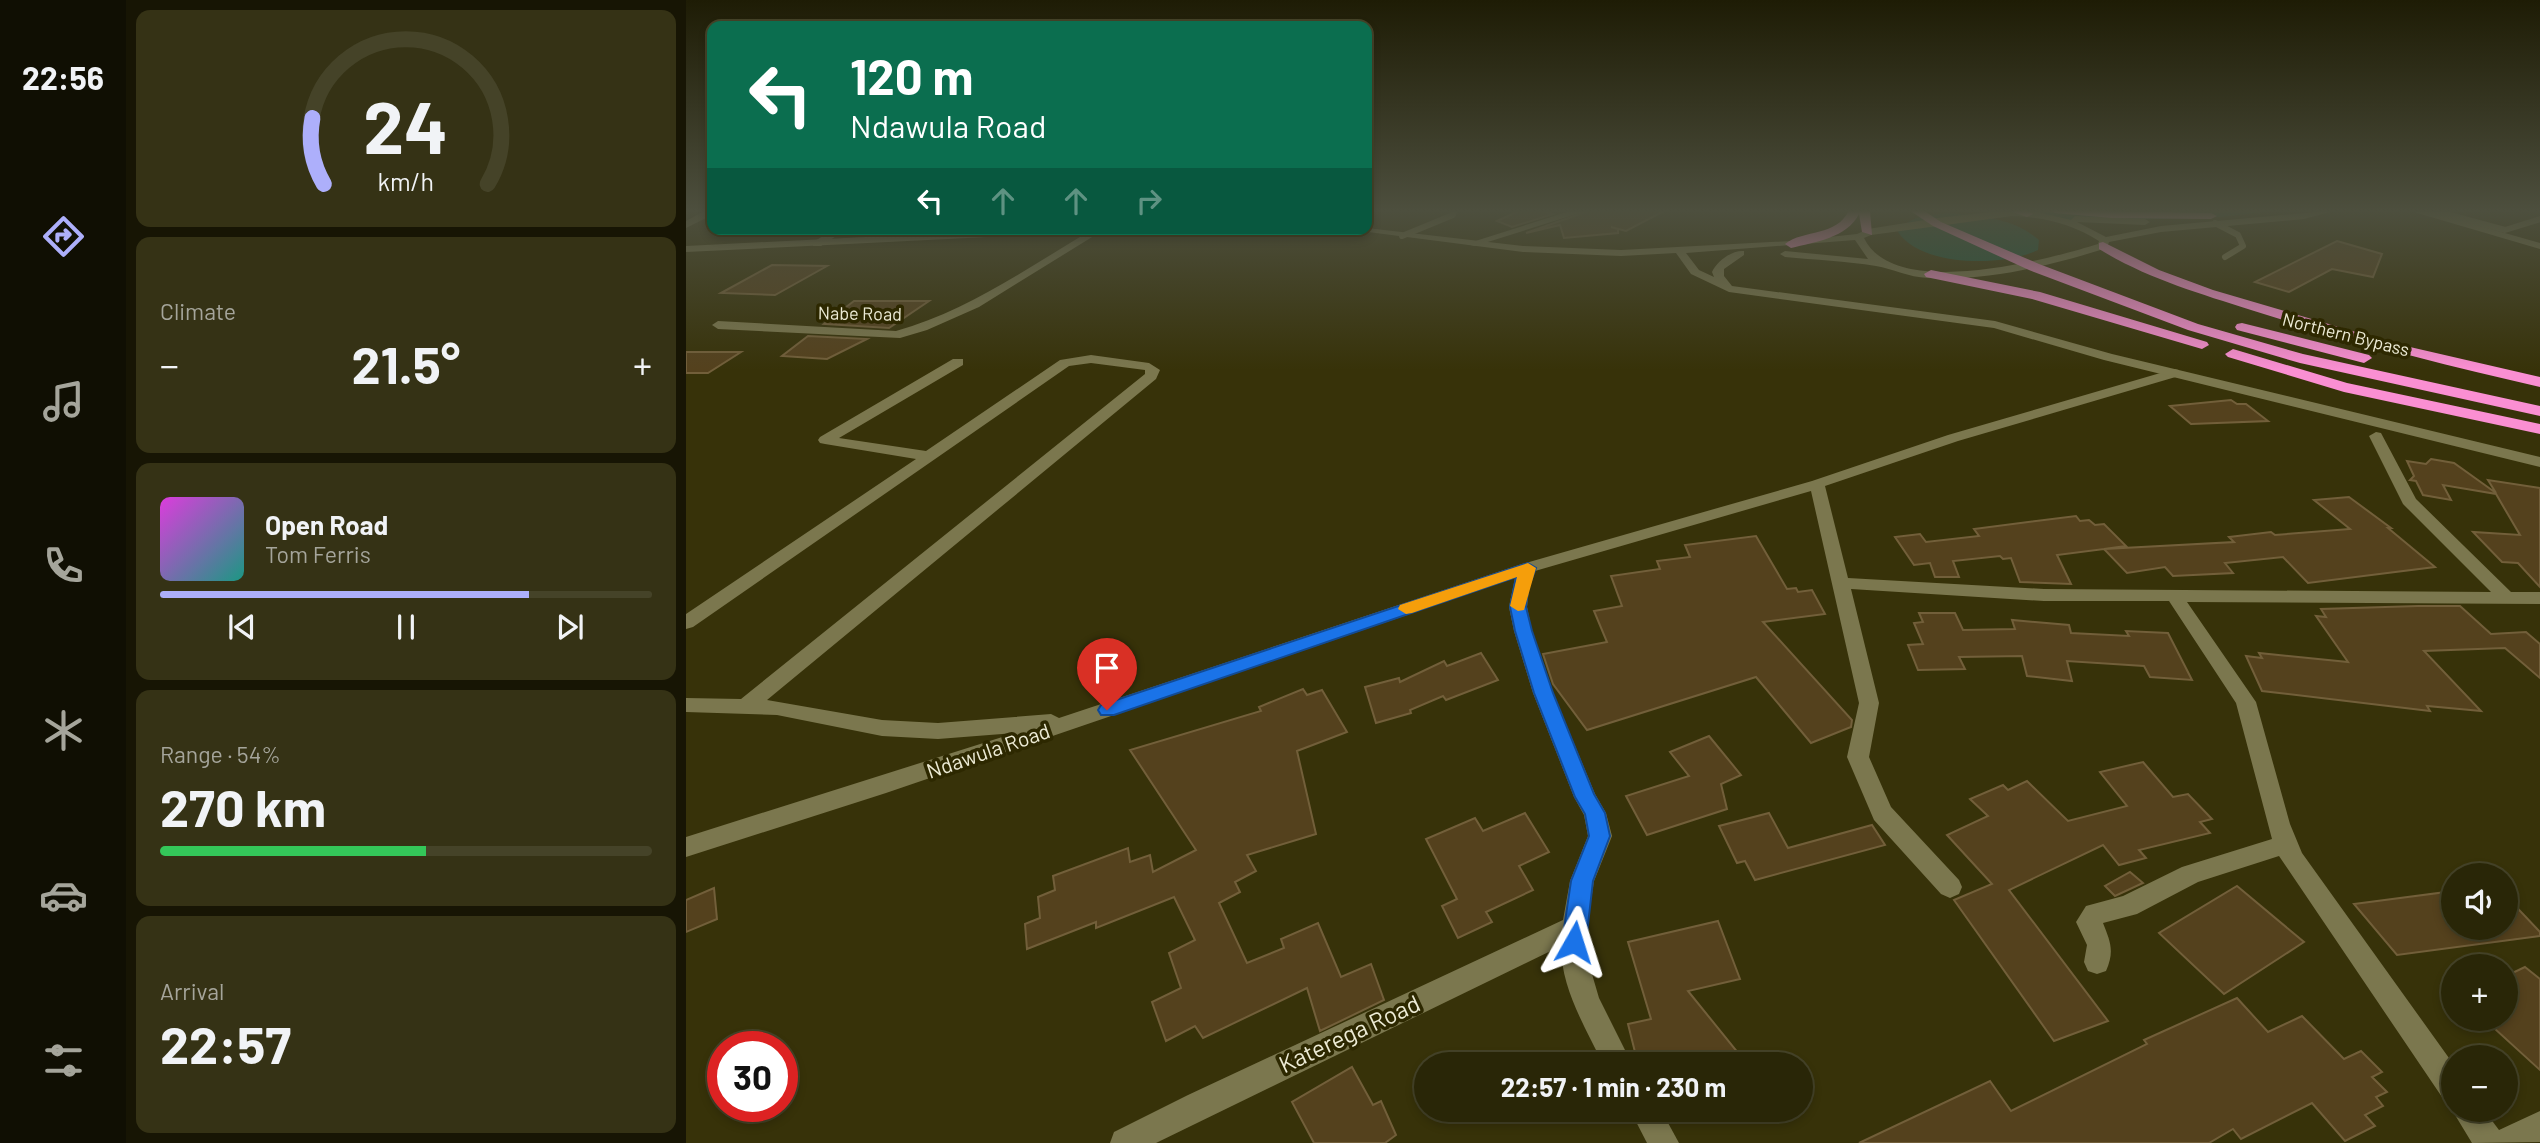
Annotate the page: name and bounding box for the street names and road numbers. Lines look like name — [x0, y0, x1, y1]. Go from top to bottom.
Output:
street label: Nabe Road — [818, 301, 902, 325]
street label: Northern Bypass — [2280, 308, 2412, 360]
street label: Ndawula Road — [923, 717, 1053, 783]
street label: Katerega Road — [1274, 988, 1424, 1078]

